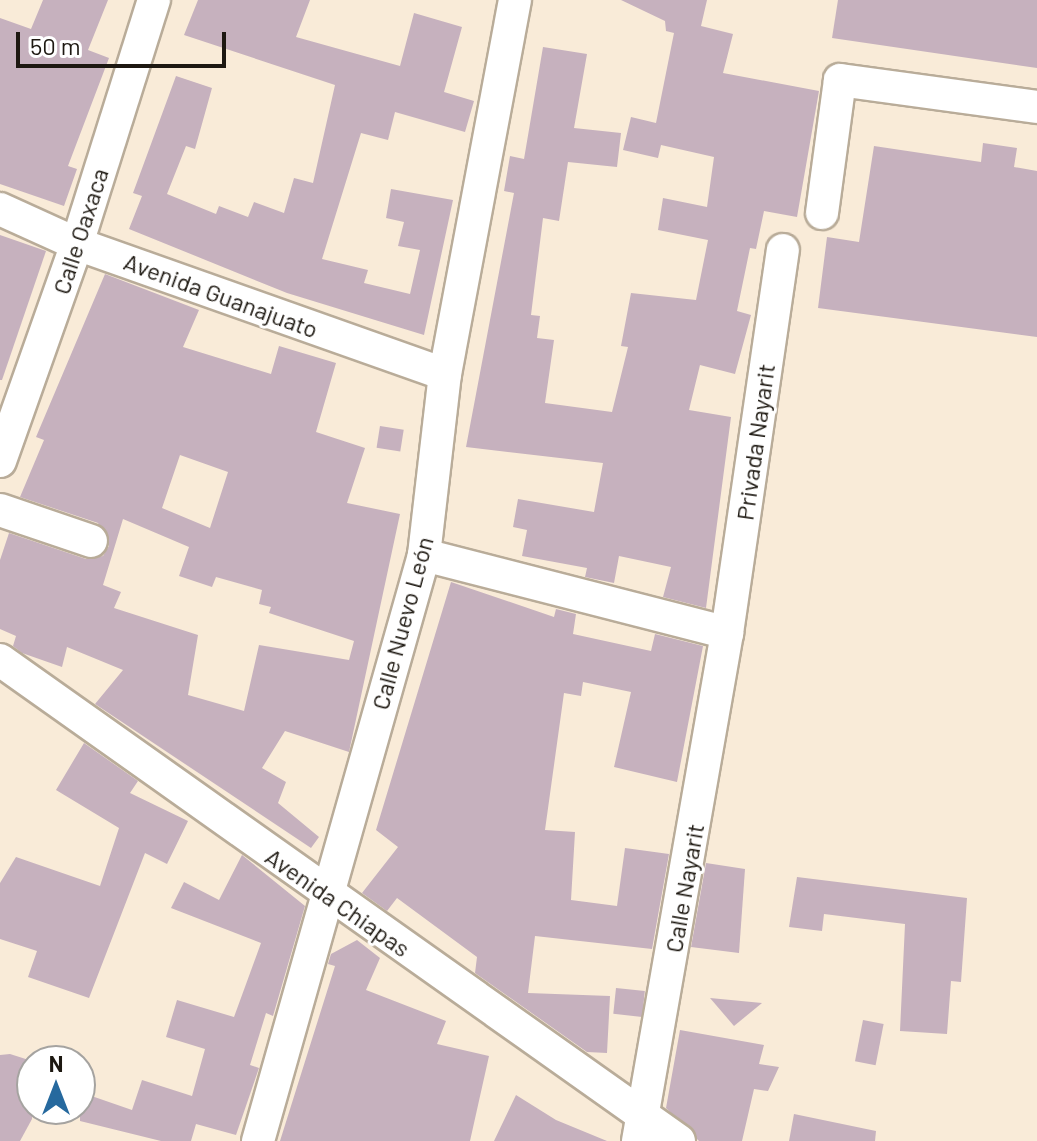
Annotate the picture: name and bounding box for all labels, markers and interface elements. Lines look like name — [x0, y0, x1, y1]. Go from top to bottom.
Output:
scale bar — [20, 16, 230, 66]
text: 50 m — [30, 31, 81, 60]
street label: Calle Oaxaca — [46, 164, 114, 298]
street label: Avenida Guanajuato — [120, 247, 322, 343]
street label: Privada Nayarit — [730, 362, 780, 522]
street label: Calle Nuevo León — [365, 533, 439, 713]
street label: Calle Nayarit — [659, 821, 709, 955]
street label: Avenida Chiapas — [260, 841, 416, 963]
north arrow — [16, 1045, 96, 1125]
text: N — [49, 1050, 63, 1076]

